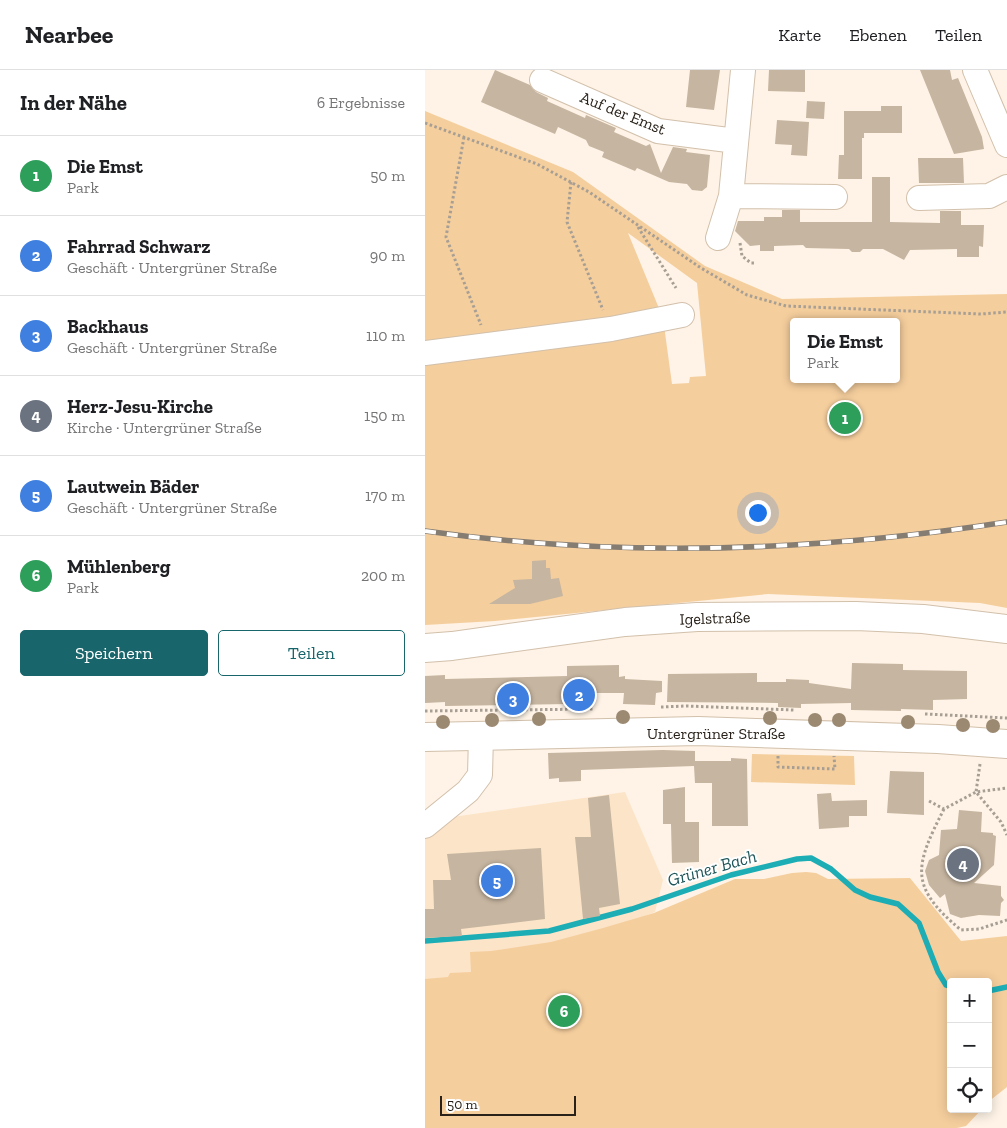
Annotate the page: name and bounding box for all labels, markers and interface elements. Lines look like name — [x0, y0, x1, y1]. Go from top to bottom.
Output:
text: Nearbee — [25, 20, 113, 49]
text: Karte — [778, 24, 821, 46]
text: Ebenen — [849, 24, 907, 46]
text: Teilen — [935, 24, 982, 46]
street label: Auf der Emst — [578, 87, 669, 139]
text: In der Nähe — [20, 90, 127, 115]
text: 6 Ergebnisse — [317, 93, 405, 112]
text: Die Emst — [67, 155, 143, 178]
text: 1 — [33, 166, 39, 185]
text: 50 m — [370, 166, 405, 185]
text: Park — [67, 178, 99, 197]
text: Fahrrad Schwarz — [67, 235, 211, 258]
text: 2 — [32, 246, 40, 265]
text: 90 m — [370, 246, 405, 265]
text: Geschäft · Untergrüner Straße — [67, 258, 277, 277]
text: Backhaus — [67, 315, 148, 338]
popup — [790, 318, 900, 383]
text: 3 — [32, 326, 40, 345]
text: 110 m — [366, 326, 405, 345]
text: Die Emst — [807, 330, 883, 353]
text: Geschäft · Untergrüner Straße — [67, 338, 277, 357]
text: Park — [807, 353, 839, 372]
text: Herz-Jesu-Kirche — [67, 395, 213, 418]
pin: 1 — [829, 399, 861, 437]
text: 4 — [31, 406, 41, 425]
text: 150 m — [364, 406, 405, 425]
text: Kirche · Untergrüner Straße — [67, 418, 262, 437]
text: Lautwein Bäder — [67, 475, 199, 498]
text: 5 — [32, 486, 40, 505]
text: 170 m — [365, 486, 405, 505]
text: Geschäft · Untergrüner Straße — [67, 498, 277, 517]
your location — [745, 500, 771, 526]
text: Mühlenberg — [67, 555, 171, 578]
text: 6 — [32, 566, 40, 585]
text: 200 m — [361, 566, 405, 585]
text: Park — [67, 578, 99, 597]
street label: Igelstraße — [679, 607, 751, 629]
button: Speichern — [20, 630, 208, 676]
button: Teilen — [218, 630, 405, 676]
pin: 2 — [563, 676, 595, 714]
pin: 3 — [497, 680, 529, 718]
street label: Untergrüner Straße — [647, 724, 785, 743]
water label: Grüner Bach — [665, 845, 759, 891]
pin: 4 — [947, 845, 979, 883]
pin: 5 — [481, 862, 513, 900]
map controls — [947, 978, 992, 1113]
button: + — [947, 978, 992, 1023]
pin: 6 — [548, 992, 580, 1030]
button: − — [947, 1023, 992, 1068]
button: locate — [947, 1068, 992, 1113]
scale bar — [440, 1093, 576, 1116]
text: 50 m — [447, 1096, 478, 1113]

